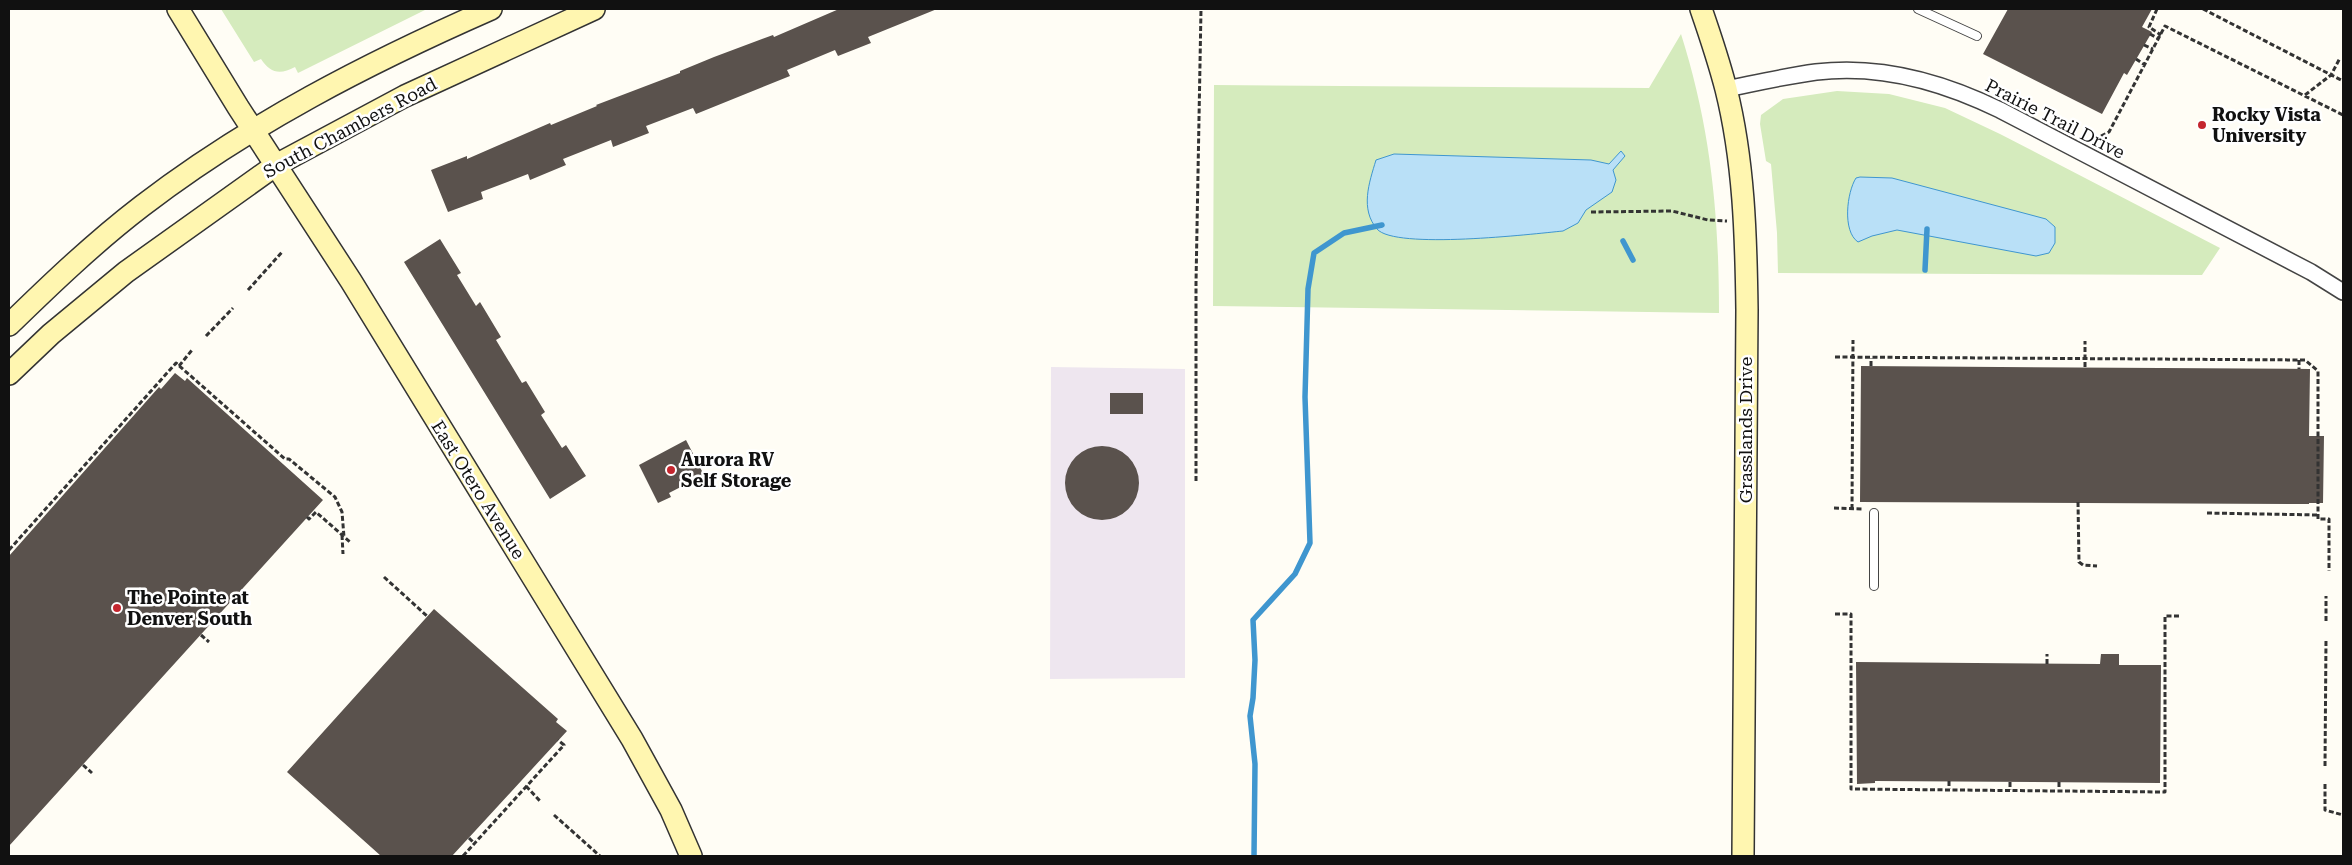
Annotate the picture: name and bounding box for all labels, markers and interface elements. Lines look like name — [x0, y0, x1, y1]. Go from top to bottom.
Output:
street label: South Chambers Road — [259, 73, 440, 182]
street label: Prairie Trail Drive — [1982, 74, 2129, 163]
place label: Rocky Vista University — [2212, 104, 2321, 146]
marker: Rocky Vista University — [2196, 119, 2208, 131]
street label: Grasslands Drive — [1735, 357, 1756, 503]
street label: East Otero Avenue — [427, 417, 530, 563]
place label: Aurora RV Self Storage — [681, 449, 792, 491]
marker: Aurora RV Self Storage — [665, 464, 677, 476]
place label: The Pointe at Denver South — [127, 587, 252, 629]
marker: The Pointe at Denver South — [111, 602, 123, 614]

